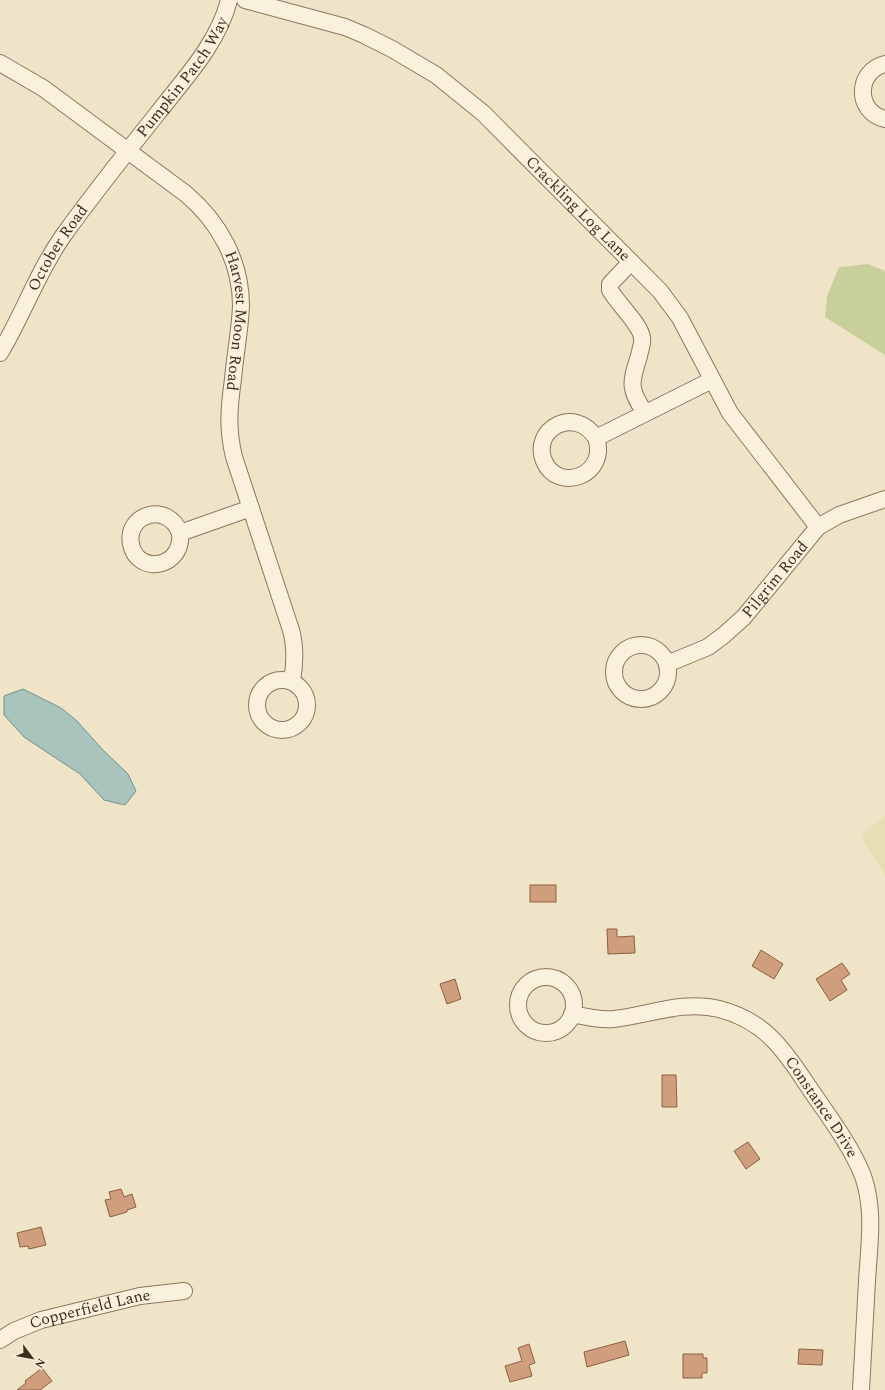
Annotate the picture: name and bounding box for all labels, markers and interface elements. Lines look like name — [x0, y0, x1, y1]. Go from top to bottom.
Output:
street label: Pumpkin Patch Way — [131, 12, 235, 143]
street label: Crackling Log Lane — [520, 150, 636, 267]
street label: October Road — [22, 200, 94, 295]
street label: Harvest Moon Road — [218, 247, 253, 392]
street label: Pilgrim Road — [736, 535, 814, 623]
street label: Constance Drive — [779, 1051, 864, 1162]
street label: Copperfield Lane — [26, 1283, 151, 1336]
north arrow — [12, 1338, 52, 1378]
text: N — [30, 1355, 50, 1371]

